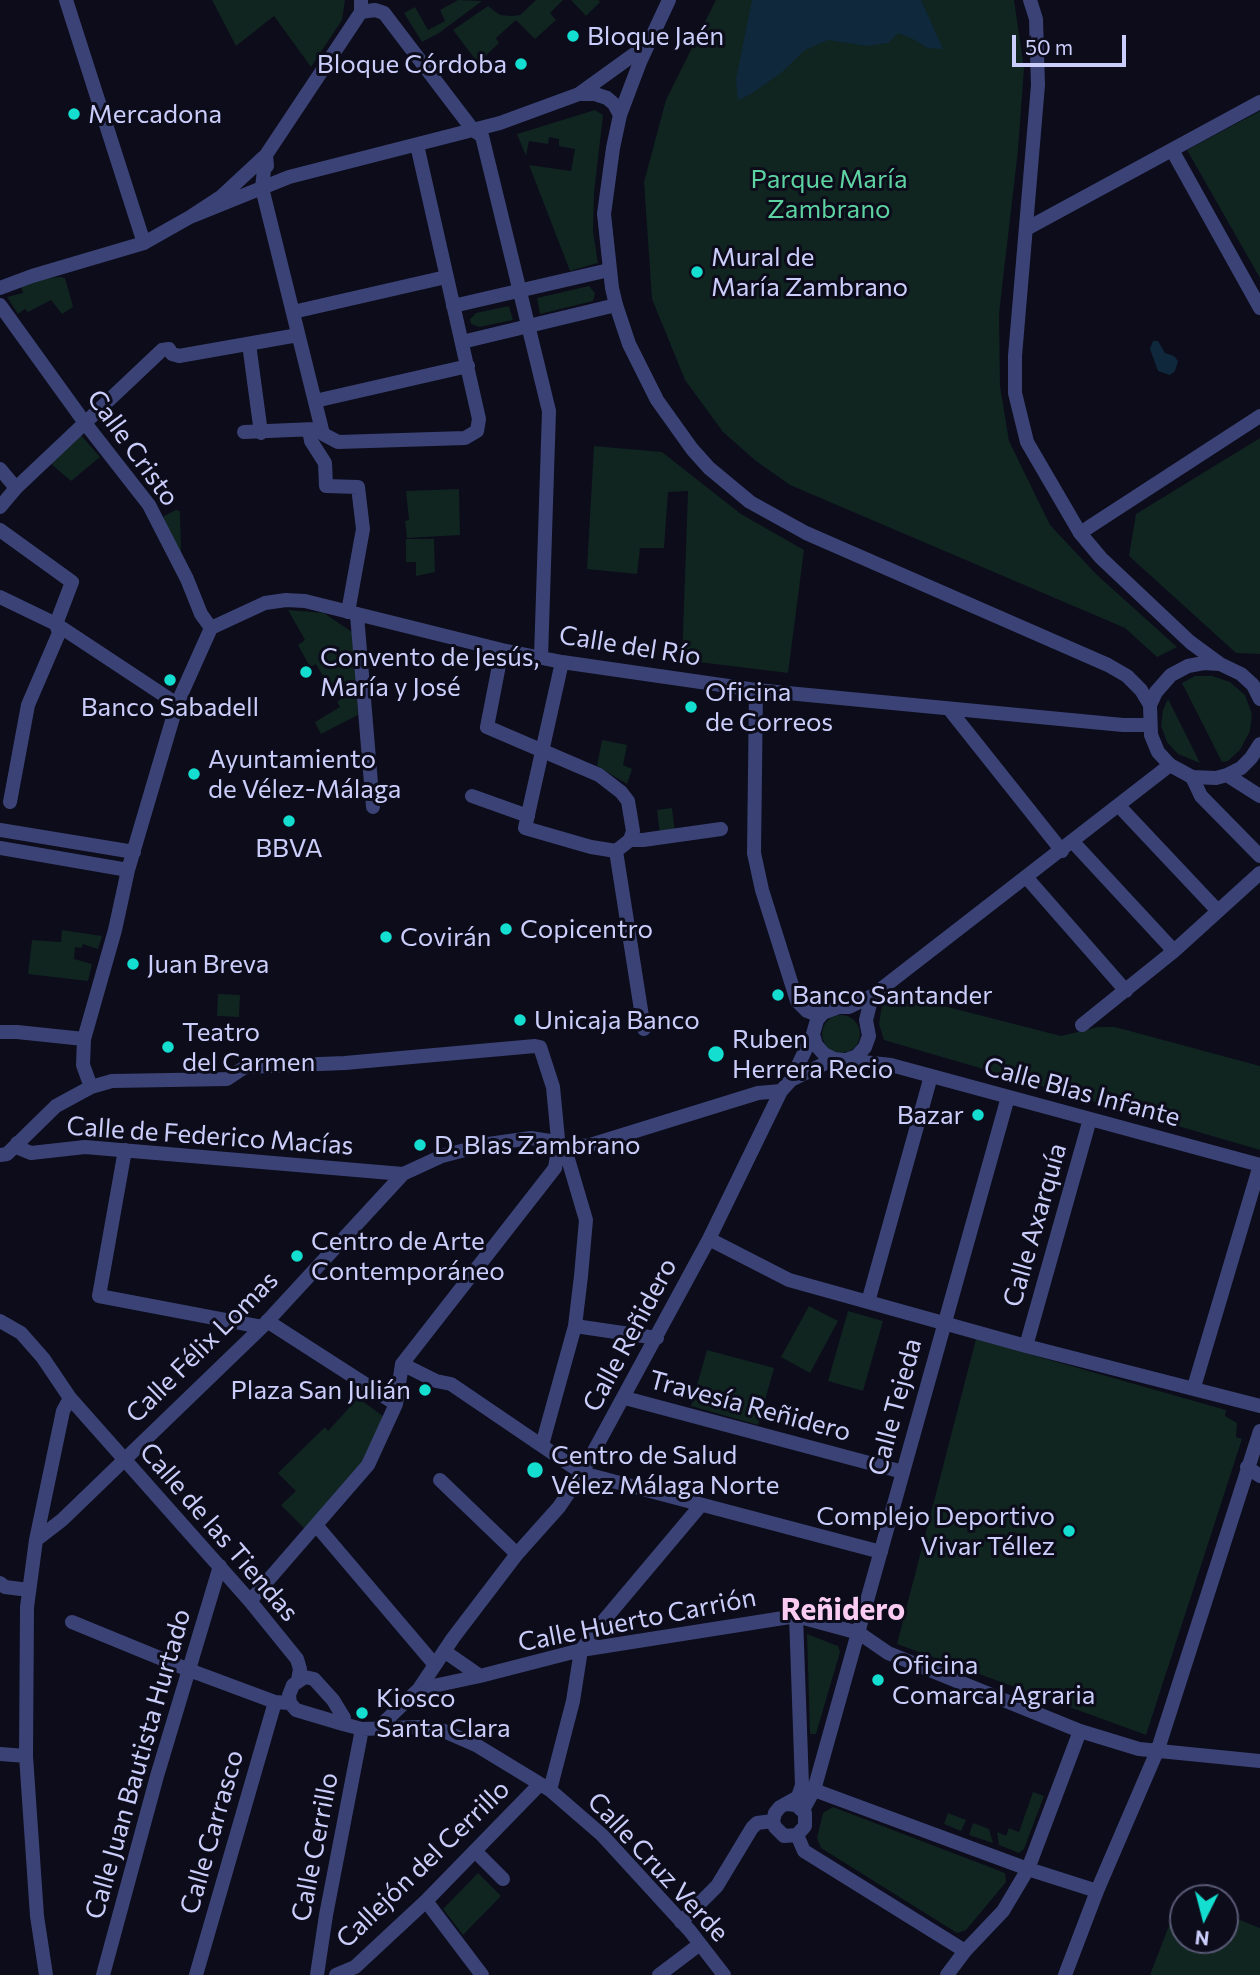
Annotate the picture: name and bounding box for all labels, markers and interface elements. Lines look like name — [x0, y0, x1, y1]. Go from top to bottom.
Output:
place label: Bloque Jaén — [587, 20, 724, 52]
scale bar — [1015, 21, 1129, 65]
marker: Bloque Jaén — [565, 28, 581, 44]
text: 50 m — [1025, 34, 1073, 59]
place label: Bloque Córdoba — [317, 48, 507, 80]
marker: Bloque Córdoba — [513, 56, 529, 72]
place label: Mercadona — [88, 98, 222, 130]
marker: Mercadona — [66, 106, 82, 122]
park label: Parque María Zambrano — [750, 163, 908, 224]
place label: Mural de María Zambrano — [711, 241, 908, 302]
marker: Mural de María Zambrano — [689, 264, 705, 280]
street label: Calle Cristo — [80, 384, 186, 512]
street label: Calle del Río — [557, 619, 703, 673]
place label: Convento de Jesús, María y José — [320, 641, 539, 702]
marker: Convento de Jesús, María y José — [298, 664, 314, 680]
marker: Banco Sabadell — [162, 672, 178, 688]
place label: Oficina de Correos — [705, 676, 833, 738]
place label: Banco Sabadell — [81, 691, 259, 723]
marker: Oficina de Correos — [683, 699, 699, 715]
place label: Ayuntamiento de Vélez-Málaga — [208, 743, 401, 804]
marker: Ayuntamiento de Vélez-Málaga — [186, 766, 202, 782]
marker: BBVA — [281, 813, 297, 829]
place label: BBVA — [255, 832, 323, 864]
place label: Copicentro — [520, 913, 653, 945]
place label: Covirán — [400, 921, 491, 953]
marker: Copicentro — [498, 921, 514, 937]
marker: Covirán — [378, 929, 394, 945]
place label: Juan Breva — [147, 948, 269, 980]
marker: Juan Breva — [125, 956, 141, 972]
place label: Banco Santander — [792, 979, 993, 1011]
marker: Banco Santander — [770, 987, 786, 1003]
place label: Unicaja Banco — [534, 1004, 700, 1036]
marker: Unicaja Banco — [512, 1012, 528, 1028]
place label: Teatro del Carmen — [182, 1016, 315, 1078]
place label: Ruben Herrera Recio — [732, 1023, 893, 1084]
marker: Teatro del Carmen — [160, 1039, 176, 1055]
marker: Ruben Herrera Recio — [706, 1044, 726, 1064]
street label: Calle Blas Infante — [980, 1051, 1184, 1133]
place label: Bazar — [897, 1099, 964, 1131]
marker: Bazar — [970, 1107, 986, 1123]
street label: Calle de Federico Macías — [66, 1110, 354, 1162]
place label: D. Blas Zambrano — [434, 1129, 641, 1161]
marker: D. Blas Zambrano — [412, 1137, 428, 1153]
street label: Calle Axarquía — [997, 1140, 1073, 1310]
place label: Centro de Arte Contemporáneo — [311, 1225, 505, 1286]
marker: Centro de Arte Contemporáneo — [289, 1248, 305, 1264]
street label: Calle Reñidero — [576, 1253, 684, 1417]
street label: Calle Félix Lomas — [120, 1265, 284, 1429]
street label: Calle Tejeda — [862, 1335, 928, 1479]
street label: Travesía Reñidero — [646, 1364, 854, 1448]
place label: Plaza San Julián — [231, 1374, 411, 1406]
marker: Plaza San Julián — [417, 1382, 433, 1398]
street label: Calle de las Tiendas — [133, 1436, 305, 1628]
place label: Centro de Salud Vélez Málaga Norte — [551, 1439, 779, 1500]
marker: Centro de Salud Vélez Málaga Norte — [525, 1460, 545, 1480]
place label: Complejo Deportivo Vivar Téllez — [816, 1500, 1055, 1562]
marker: Complejo Deportivo Vivar Téllez — [1061, 1523, 1077, 1539]
street label: Calle Huerto Carrión — [515, 1582, 759, 1658]
district label: Reñidero — [781, 1592, 905, 1628]
street label: Calle Juan Bautista Hurtado — [79, 1605, 197, 1923]
place label: Oficina Comarcal Agraria — [892, 1649, 1095, 1710]
marker: Oficina Comarcal Agraria — [870, 1672, 886, 1688]
place label: Kiosco Santa Clara — [376, 1682, 511, 1744]
marker: Kiosco Santa Clara — [354, 1705, 370, 1721]
street label: Calle Carrasco — [174, 1746, 250, 1918]
street label: Calle Cerrillo — [285, 1770, 345, 1924]
street label: Callejón del Cerrillo — [330, 1773, 516, 1955]
street label: Calle Cruz Verde — [581, 1786, 735, 1948]
north arrow — [1169, 1884, 1239, 1954]
text: N — [1194, 1926, 1210, 1951]

